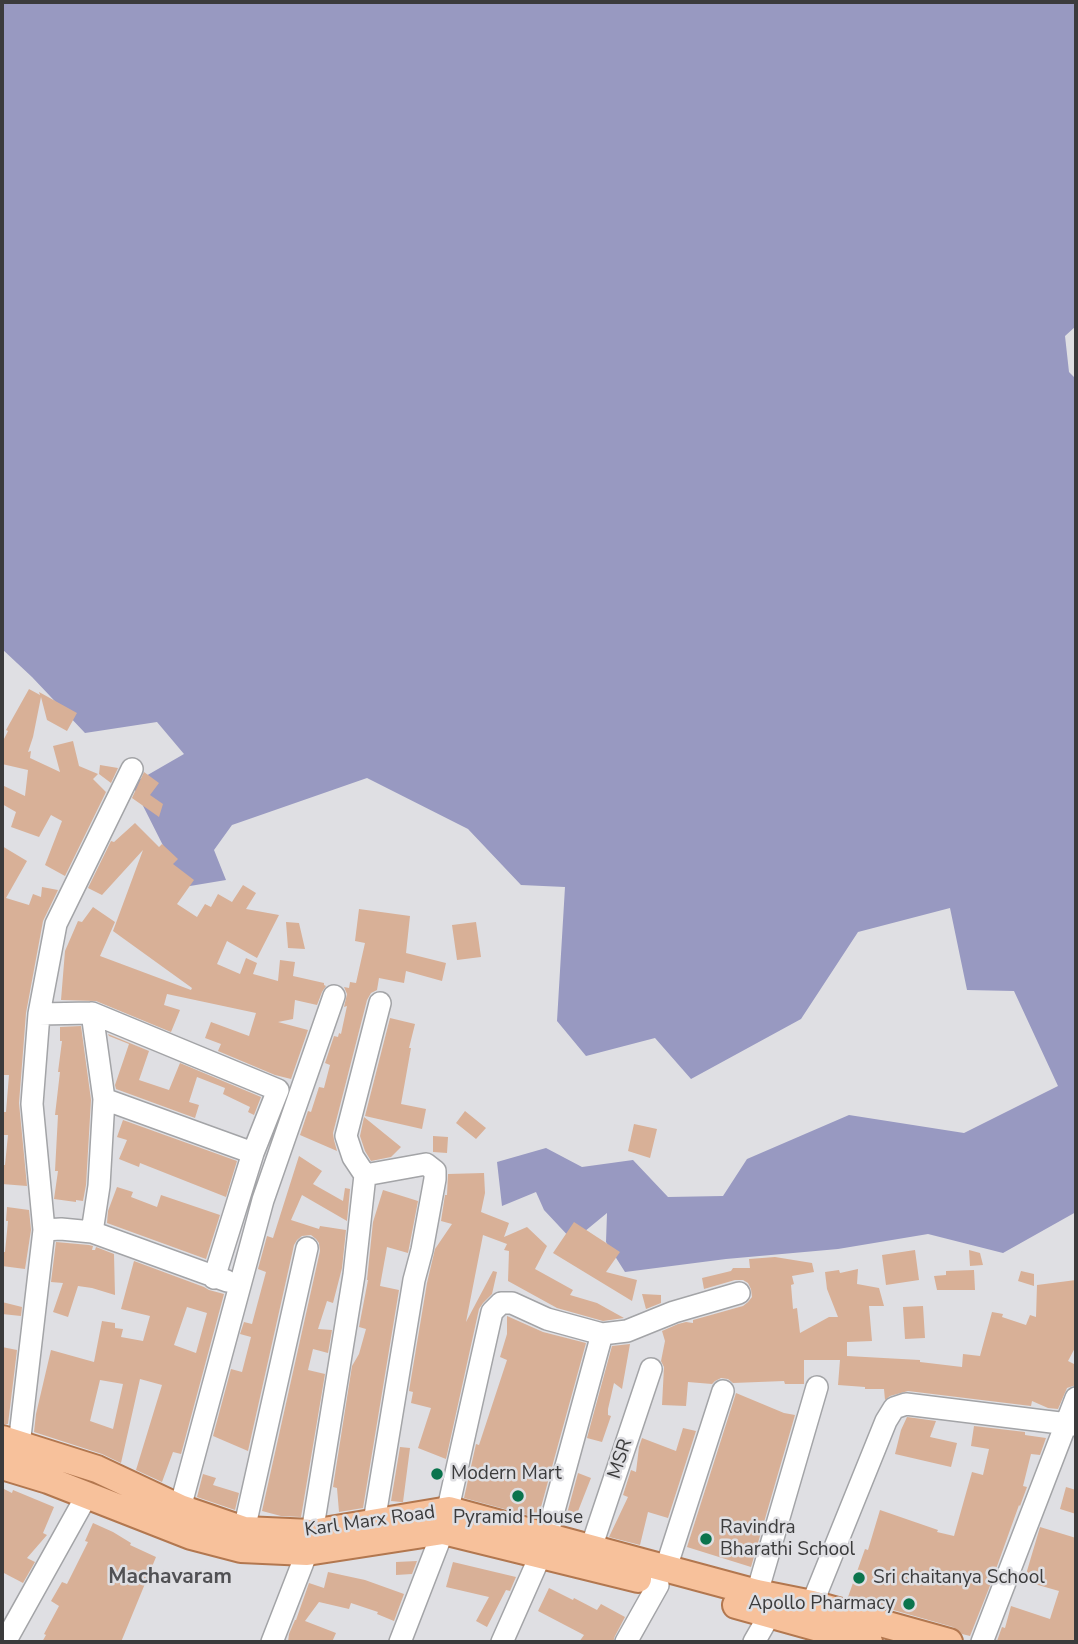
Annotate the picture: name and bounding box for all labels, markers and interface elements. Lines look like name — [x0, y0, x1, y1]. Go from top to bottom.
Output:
street label: MSR — [604, 1436, 638, 1482]
place label: Modern Mart — [451, 1463, 562, 1485]
marker: Modern Mart — [429, 1466, 445, 1482]
marker: Pyramid House — [510, 1488, 526, 1504]
street label: Karl Marx Road — [303, 1502, 437, 1542]
place label: Pyramid House — [453, 1507, 583, 1529]
place label: Ravindra Bharathi School — [720, 1517, 855, 1561]
marker: Ravindra Bharathi School — [698, 1531, 714, 1547]
district label: Machavaram — [108, 1565, 232, 1591]
place label: Sri chaitanya School — [873, 1567, 1045, 1589]
marker: Sri chaitanya School — [851, 1570, 867, 1586]
place label: Apollo Pharmacy — [748, 1593, 895, 1615]
marker: Apollo Pharmacy — [901, 1596, 917, 1612]

